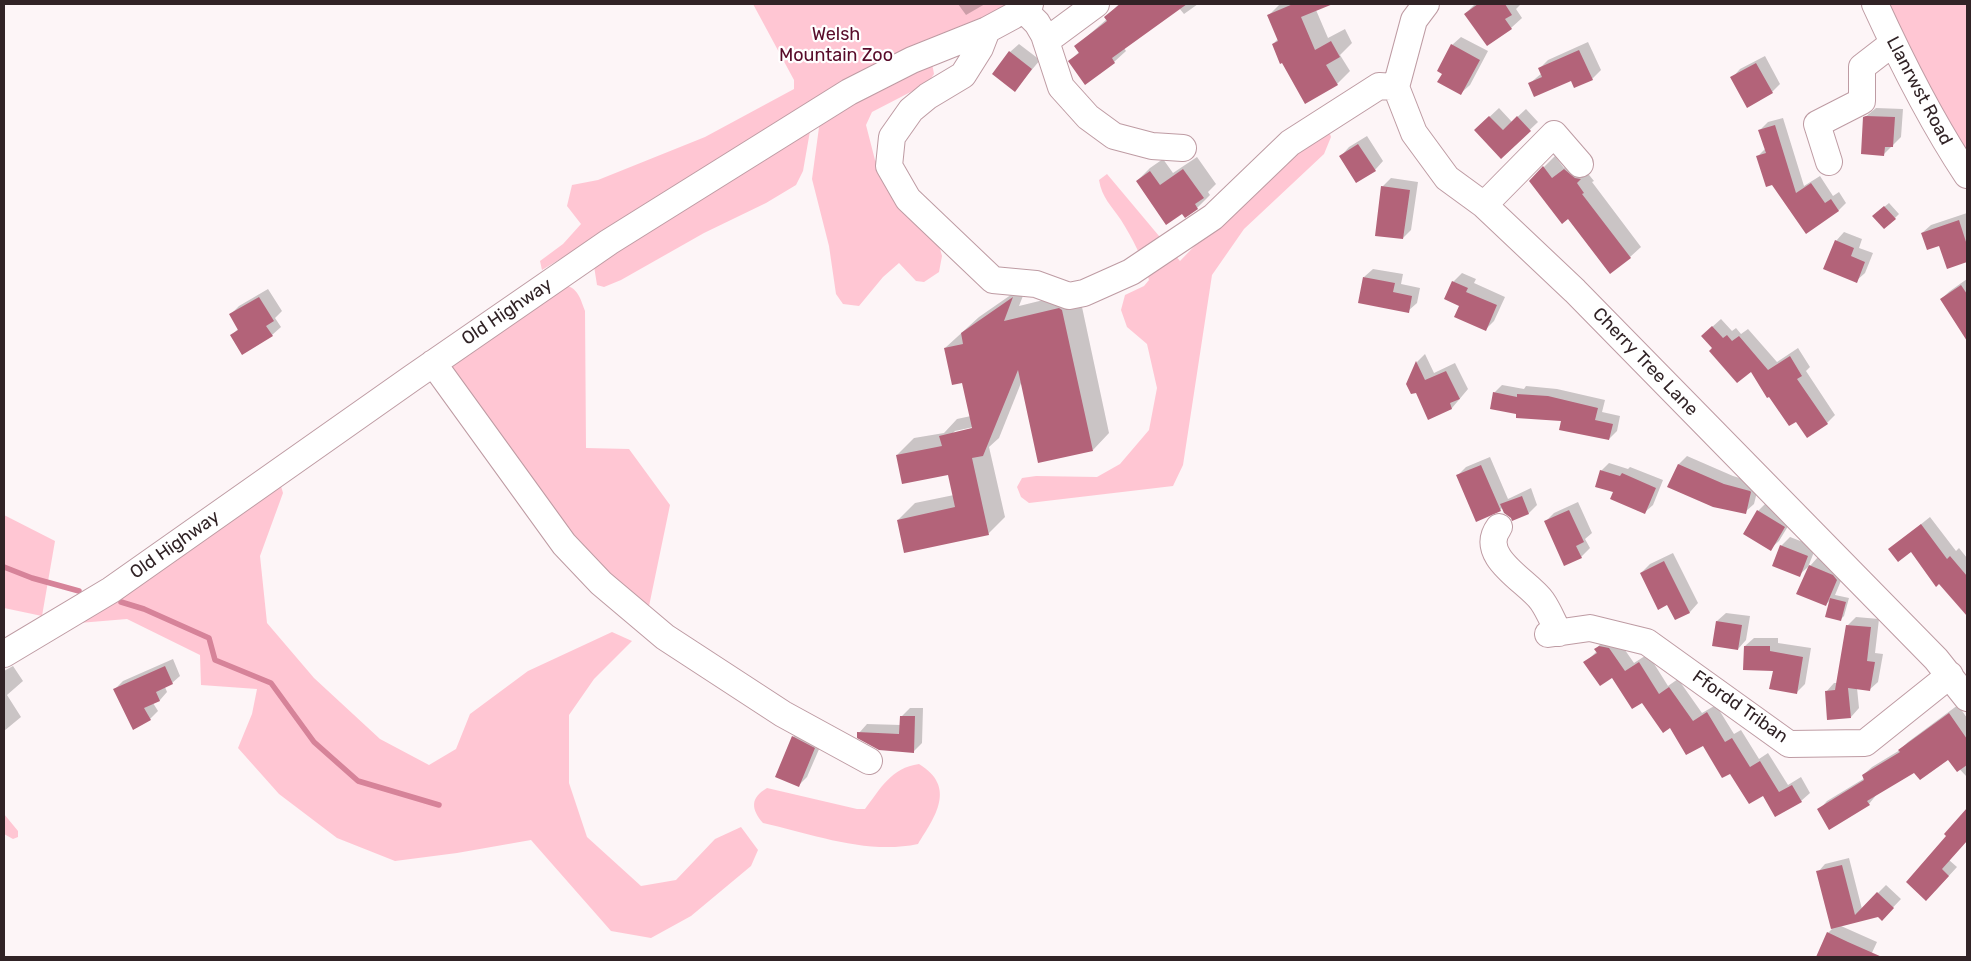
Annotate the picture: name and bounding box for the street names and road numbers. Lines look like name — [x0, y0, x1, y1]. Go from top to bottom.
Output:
street label: Llanrwst Road — [1881, 33, 1957, 149]
street label: Old Highway — [458, 274, 556, 350]
street label: Cherry Tree Lane — [1588, 303, 1702, 421]
street label: Old Highway — [126, 506, 224, 584]
street label: Ffordd Triban — [1688, 666, 1792, 748]

